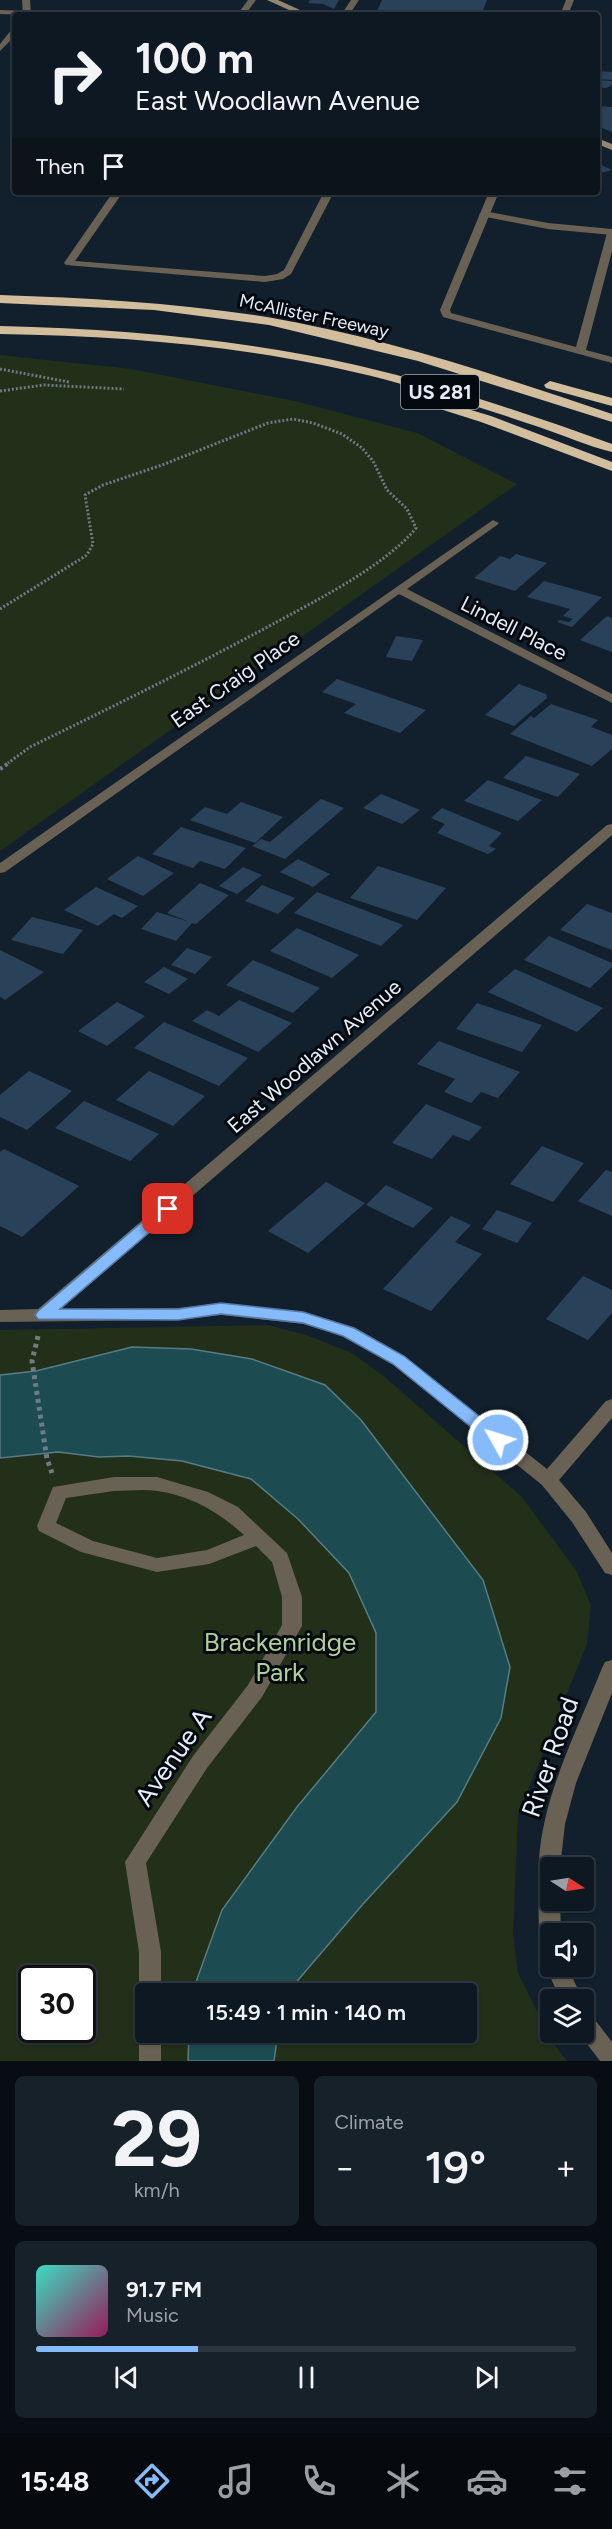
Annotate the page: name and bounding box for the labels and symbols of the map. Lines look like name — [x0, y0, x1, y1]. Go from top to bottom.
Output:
street label: McAllister Freeway — [237, 289, 391, 343]
road number: US 281 — [401, 375, 479, 409]
street label: Lindell Place — [457, 591, 571, 665]
street label: East Craig Place — [166, 625, 304, 733]
street label: East Woodlawn Avenue — [222, 974, 406, 1138]
pin — [142, 1183, 193, 1234]
position arrow — [466, 1408, 530, 1472]
park label: Brackenridge Park — [204, 1626, 356, 1688]
street label: River Road — [515, 1693, 585, 1821]
street label: Avenue A — [128, 1702, 218, 1812]
north arrow — [540, 1857, 594, 1911]
speed limit sign: 30 — [18, 1965, 96, 2043]

